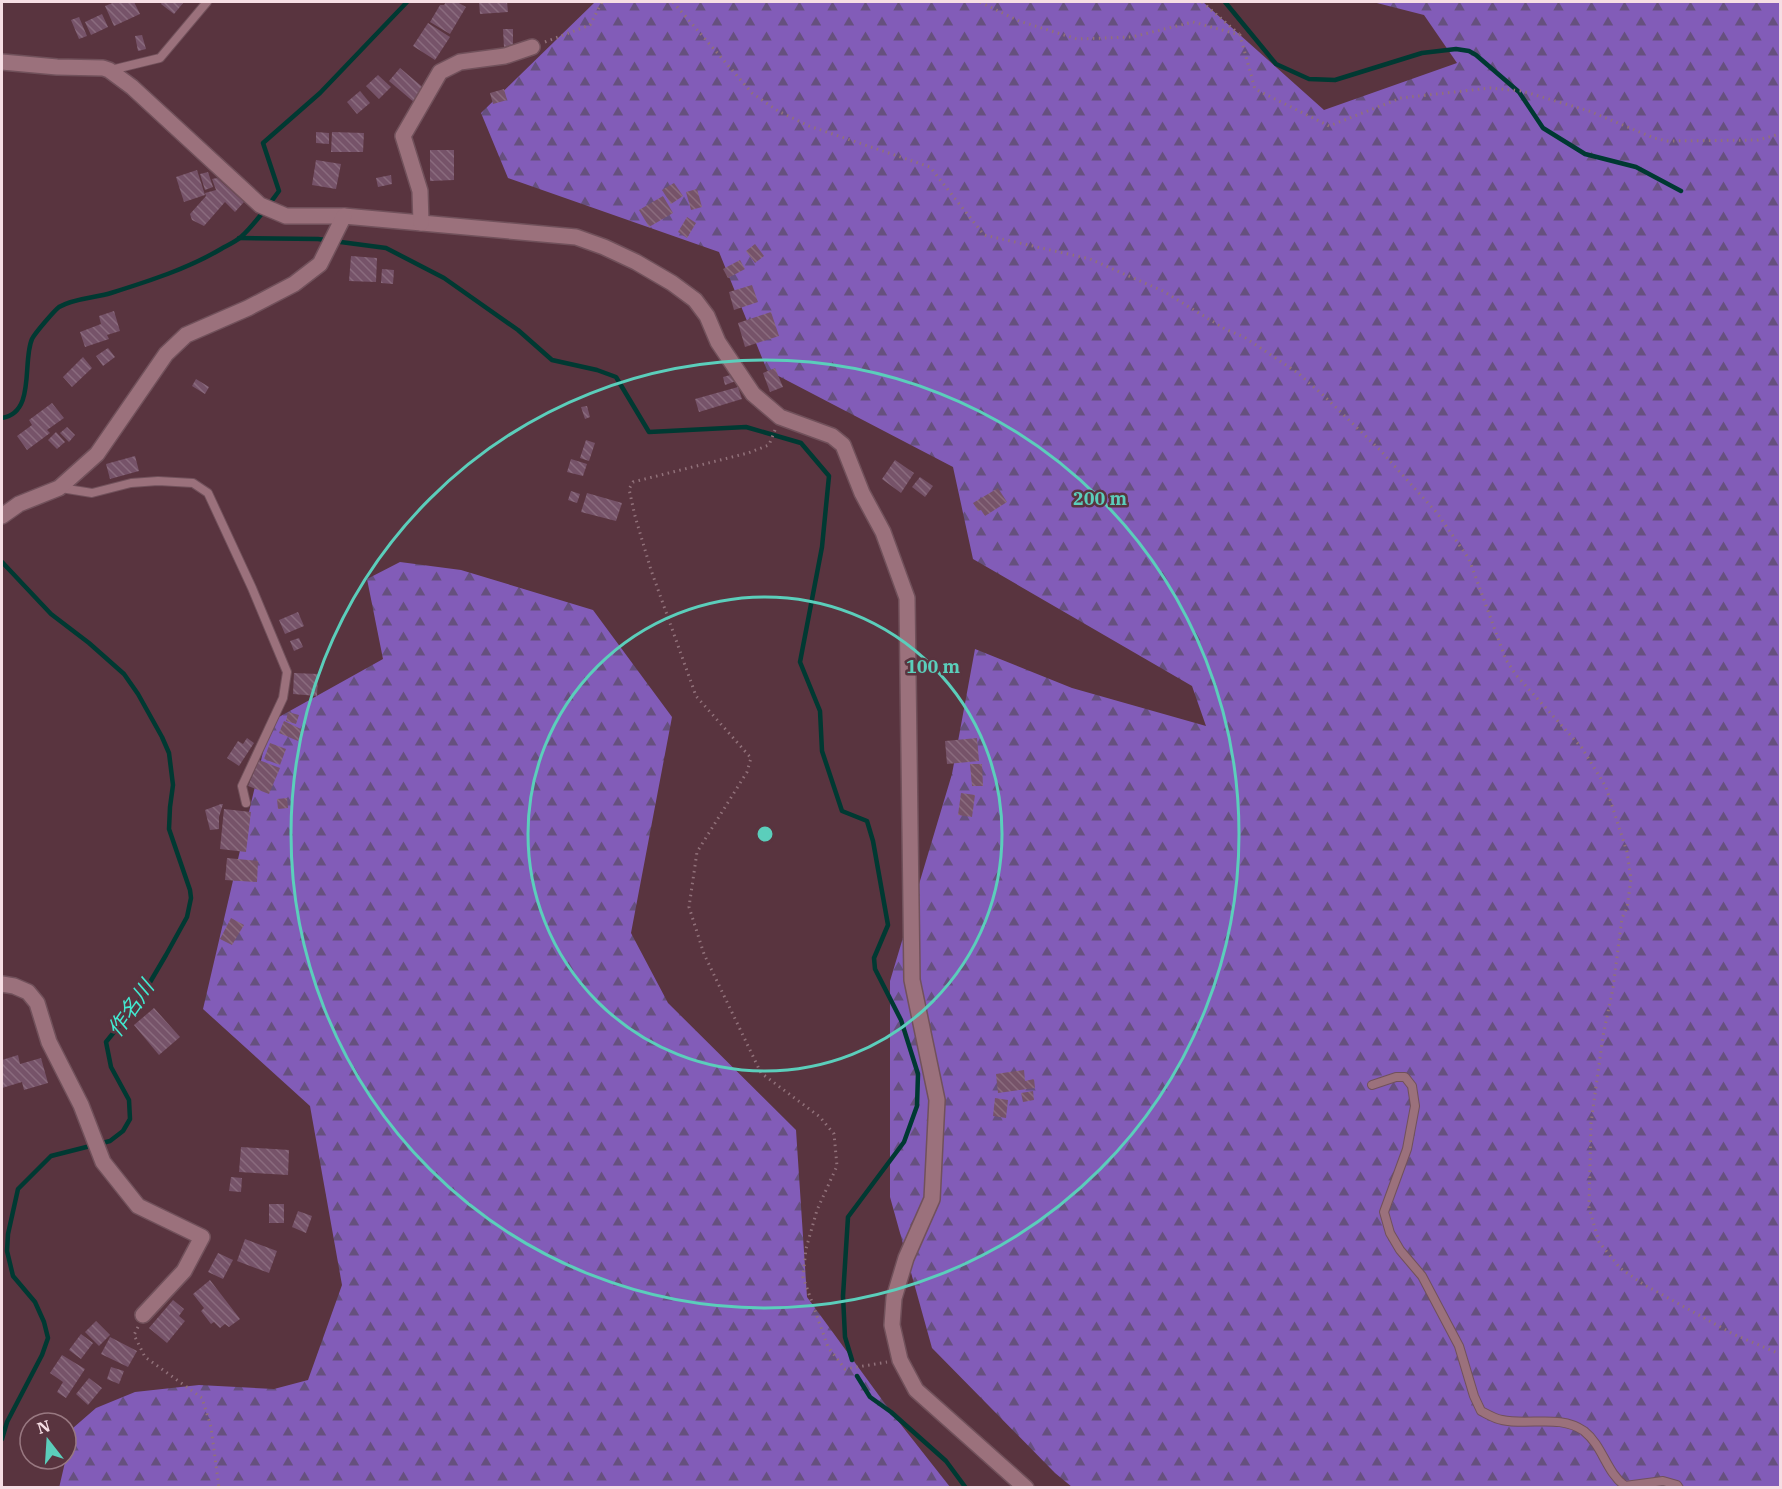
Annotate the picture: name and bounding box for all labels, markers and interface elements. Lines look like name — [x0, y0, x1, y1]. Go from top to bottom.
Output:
text: 200 m — [1073, 487, 1128, 510]
text: 100 m — [906, 655, 961, 678]
centre of rings — [755, 824, 775, 844]
water label: 作名川 — [100, 973, 161, 1042]
north arrow — [18, 1411, 78, 1471]
text: N — [35, 1415, 53, 1438]

